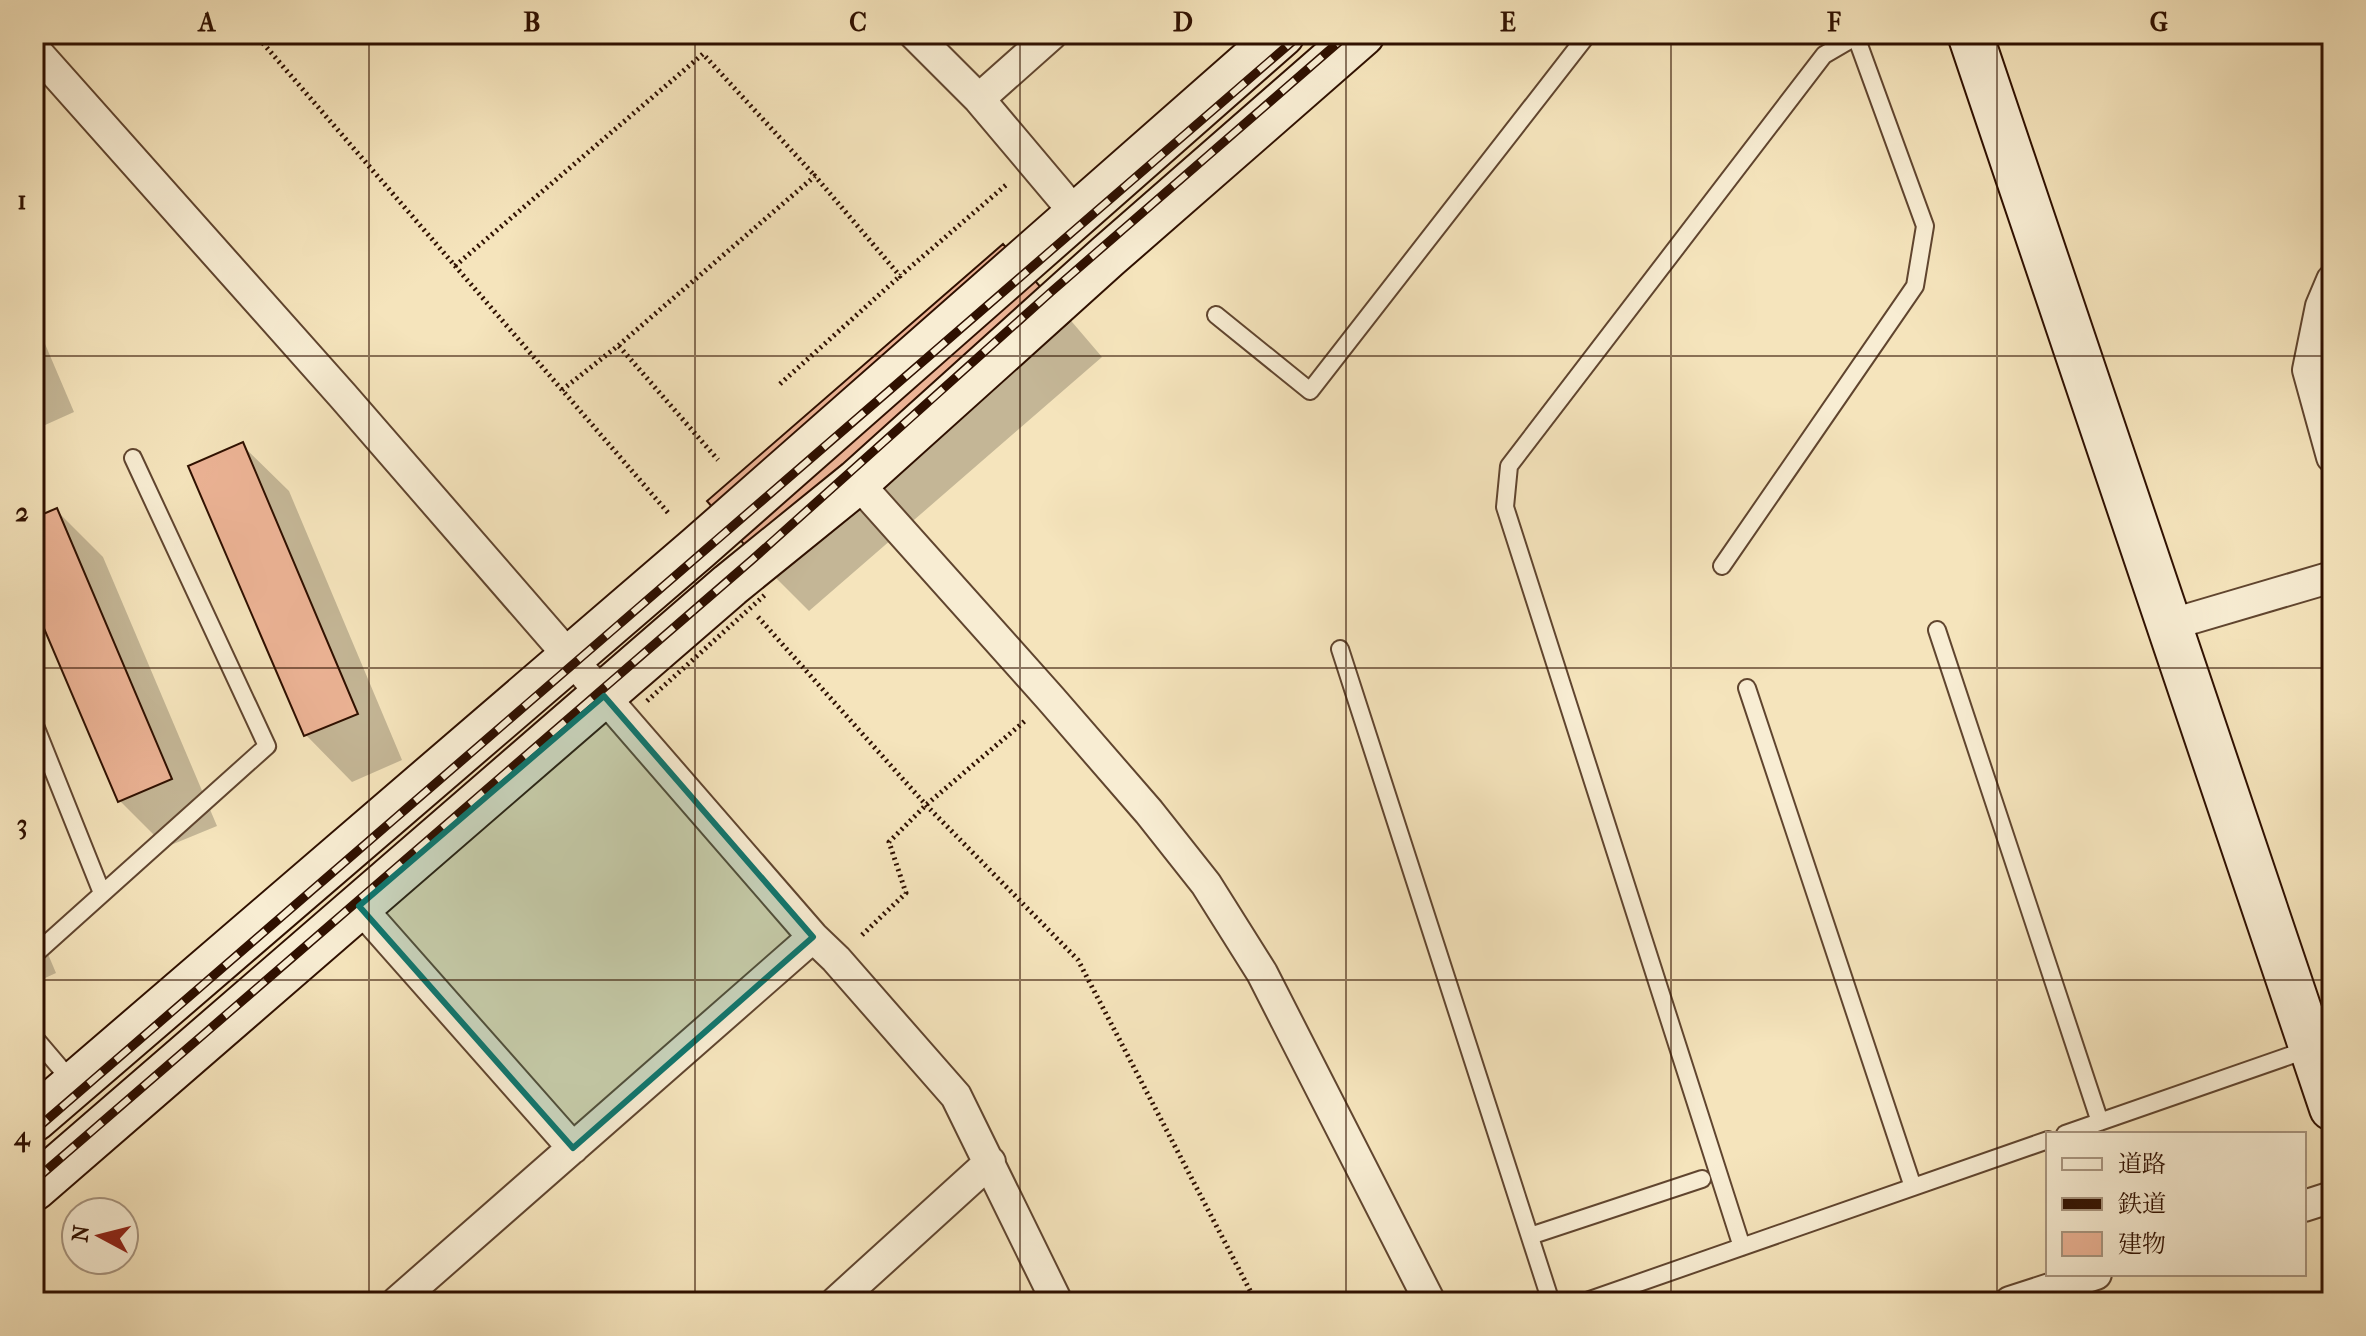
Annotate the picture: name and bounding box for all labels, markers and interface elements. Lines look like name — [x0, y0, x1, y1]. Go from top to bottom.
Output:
text: A — [197, 7, 217, 38]
text: B — [524, 7, 541, 38]
text: C — [849, 7, 867, 38]
text: D — [1173, 7, 1193, 38]
text: E — [1500, 7, 1516, 38]
text: F — [1826, 7, 1841, 38]
text: G — [2150, 7, 2168, 38]
text: 1 — [17, 185, 27, 216]
text: 2 — [15, 497, 29, 528]
text: 3 — [17, 809, 27, 840]
text: 4 — [13, 1121, 31, 1153]
legend — [2046, 1132, 2306, 1276]
text: 道路 — [2118, 1150, 2166, 1178]
text: 鉄道 — [2118, 1190, 2166, 1218]
north arrow — [60, 1196, 140, 1276]
text: N — [67, 1224, 95, 1244]
text: 建物 — [2118, 1230, 2166, 1258]

